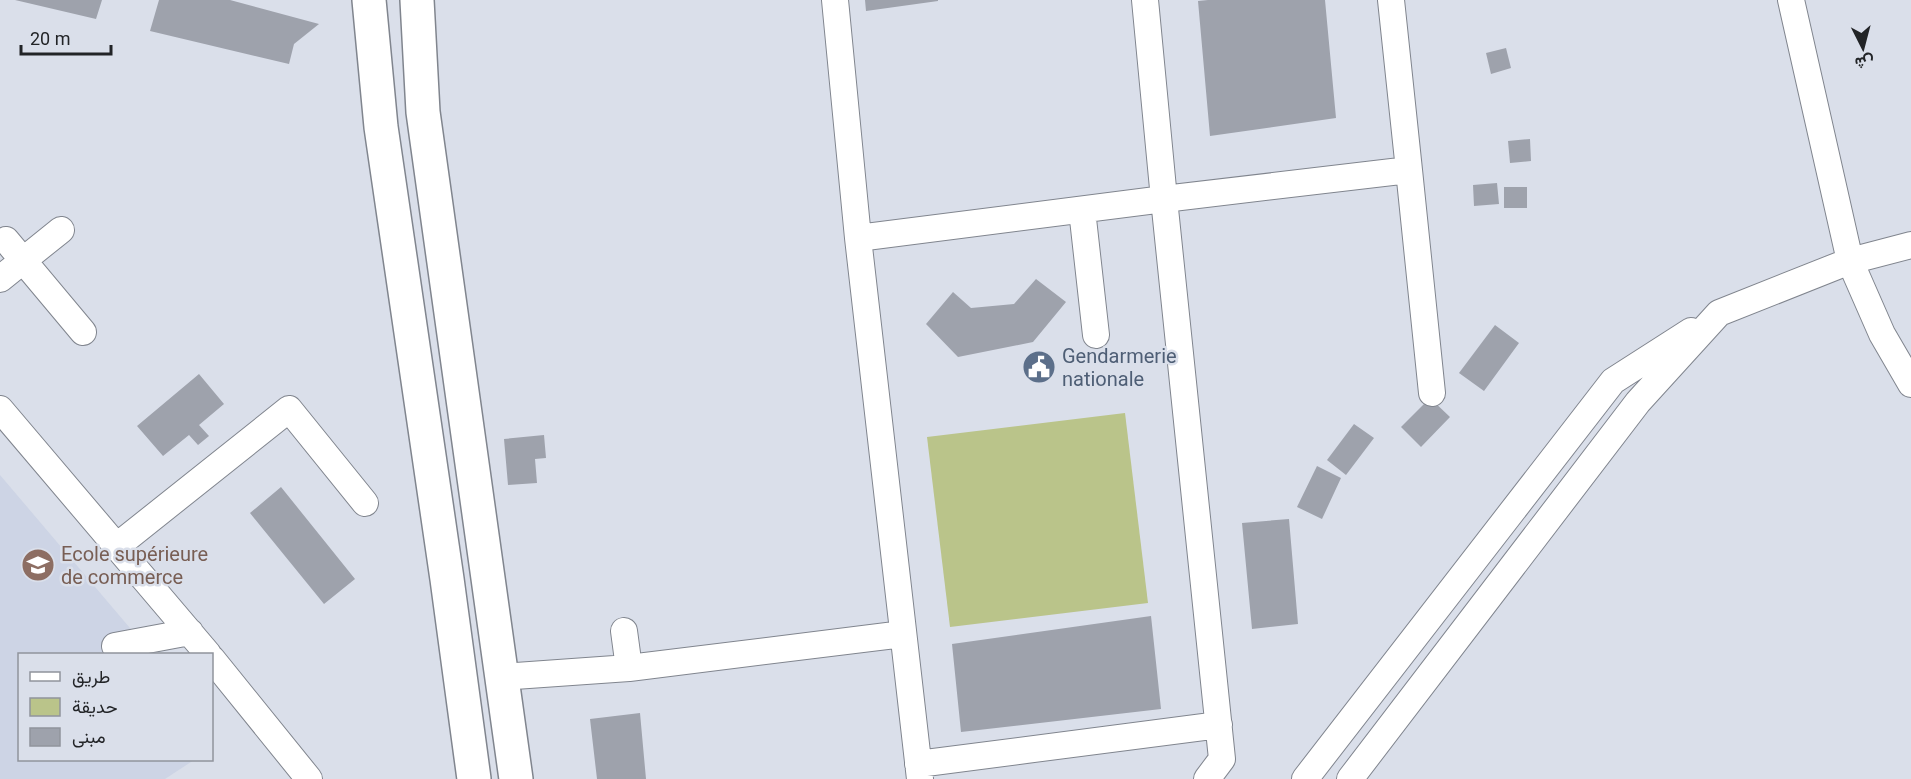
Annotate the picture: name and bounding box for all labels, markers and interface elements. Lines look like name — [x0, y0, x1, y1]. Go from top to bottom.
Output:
scale bar — [21, 18, 111, 56]
north arrow — [1833, 18, 1893, 78]
text: 20 m — [30, 28, 70, 49]
text: ش — [1854, 52, 1875, 73]
place label: Gendarmerie nationale — [1062, 344, 1177, 391]
public building icon: Gendarmerie nationale — [1021, 349, 1057, 385]
place label: Ecole supérieure de commerce — [61, 542, 208, 589]
school or university icon: Ecole supérieure de commerce — [20, 547, 56, 583]
legend — [18, 653, 213, 761]
text: طريق — [72, 666, 110, 688]
text: حديقة — [72, 696, 118, 717]
text: مبنى — [72, 726, 106, 748]

